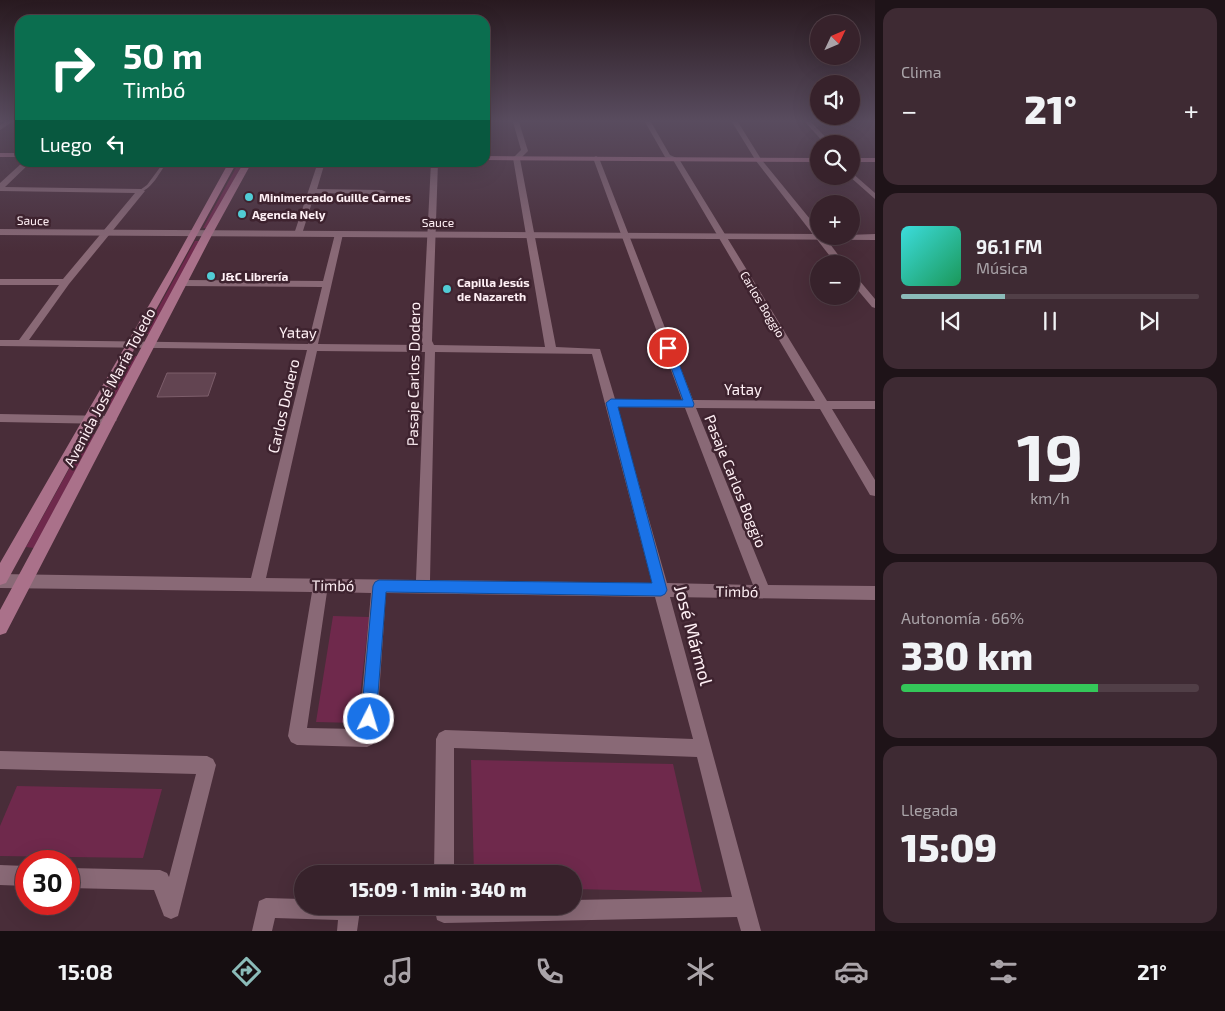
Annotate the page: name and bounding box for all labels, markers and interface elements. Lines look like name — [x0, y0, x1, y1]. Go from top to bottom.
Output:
north arrow — [810, 15, 860, 65]
map controls — [810, 15, 860, 305]
text: 50 m — [123, 34, 203, 76]
icon: right — [40, 35, 105, 100]
text: Clima — [901, 62, 942, 81]
button: sound — [810, 75, 860, 125]
text: Timbó — [123, 76, 186, 102]
text: 21° — [1024, 86, 1077, 132]
text: − — [901, 93, 917, 127]
text: + — [1184, 93, 1199, 127]
icon: left — [102, 130, 130, 158]
text: Luego — [40, 133, 92, 156]
button: search — [810, 135, 860, 185]
place label: Minimercado Guille Carnes — [259, 190, 411, 204]
marker: Minimercado Guille Carnes — [243, 191, 255, 203]
button: + — [810, 195, 860, 245]
place label: Agencia Nely — [252, 207, 326, 222]
marker: Agencia Nely — [236, 208, 248, 220]
street label: Sauce — [17, 213, 49, 227]
street label: Sauce — [422, 215, 454, 229]
text: 96.1 FM — [976, 235, 1043, 258]
button: − — [810, 255, 860, 305]
text: Música — [976, 258, 1028, 277]
street label: Carlos Boggio — [738, 268, 788, 340]
place label: J&C Librería — [221, 269, 288, 283]
marker: J&C Librería — [205, 270, 217, 282]
place label: Capilla Jesús de Nazareth — [457, 275, 530, 303]
marker: Capilla Jesús de Nazareth — [441, 283, 453, 295]
street label: Pasaje Carlos Dodero — [403, 302, 424, 446]
street label: Avenida José María Toledo — [59, 304, 159, 470]
icon: previous — [937, 307, 965, 335]
icon: pause — [1036, 307, 1064, 335]
icon: next — [1135, 307, 1163, 335]
street label: Yatay — [279, 323, 317, 341]
pin — [647, 327, 689, 369]
icon: arrive — [654, 334, 682, 362]
street label: Carlos Dodero — [263, 357, 303, 455]
street label: Yatay — [724, 380, 762, 398]
street label: Pasaje Carlos Boggio — [700, 412, 771, 550]
text: 19 — [1017, 416, 1083, 494]
text: km/h — [1030, 488, 1070, 507]
street label: Timbó — [312, 576, 354, 594]
street label: José Mármol — [670, 582, 718, 688]
street label: Timbó — [716, 582, 758, 600]
text: Autonomía · 66% — [901, 608, 1024, 627]
text: 330 km — [901, 632, 1033, 678]
position arrow — [342, 692, 394, 744]
text: Llegada — [901, 800, 958, 819]
text: 15:09 — [901, 824, 997, 870]
speed limit sign: 30 — [15, 850, 80, 915]
text: 15:09 · 1 min · 340 m — [350, 878, 526, 901]
icon: directions — [229, 954, 264, 989]
icon: music — [381, 954, 416, 989]
icon: phone — [532, 954, 567, 989]
icon: climate — [683, 954, 718, 989]
icon: car — [834, 954, 869, 989]
icon: filters — [986, 954, 1021, 989]
text: 15:08 — [58, 958, 113, 984]
text: 21° — [1137, 958, 1167, 984]

